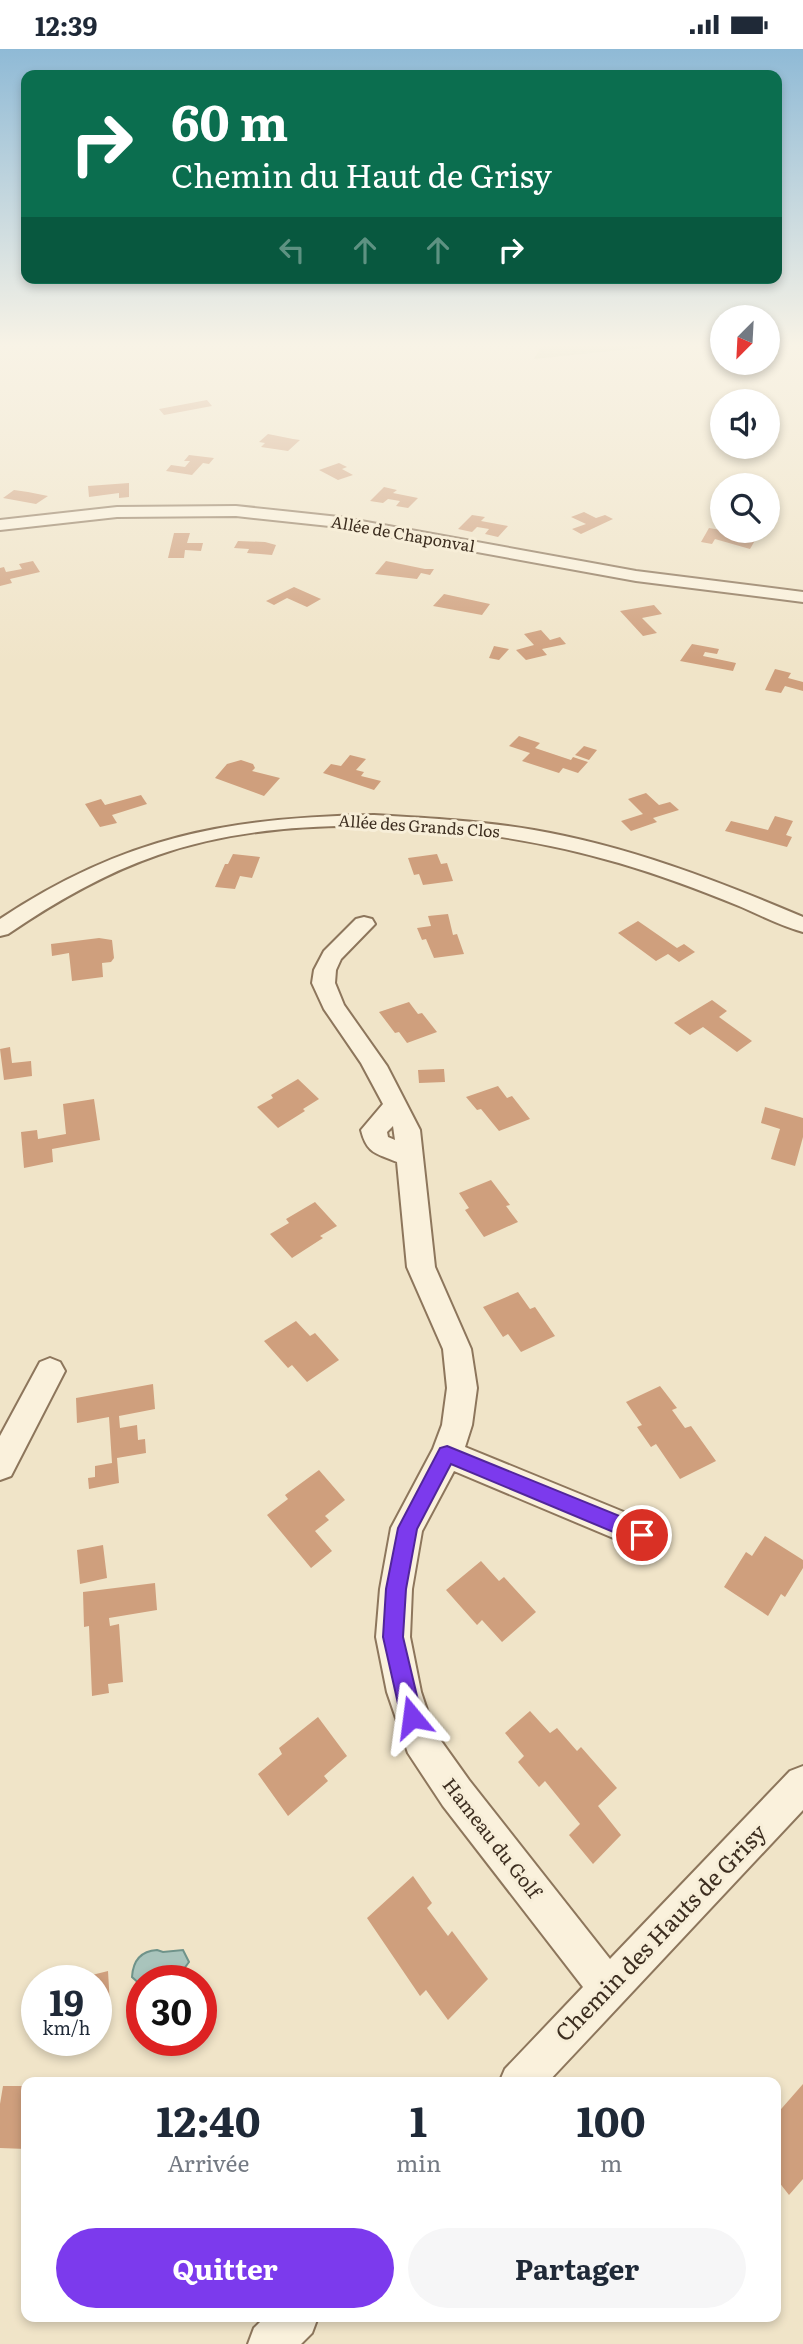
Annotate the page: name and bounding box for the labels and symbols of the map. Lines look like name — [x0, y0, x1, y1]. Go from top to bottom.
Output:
north arrow — [710, 305, 780, 375]
street label: Allée de Chaponval — [329, 509, 477, 557]
street label: Allée des Grands Clos — [338, 807, 501, 843]
pin — [612, 1505, 672, 1565]
position arrow — [375, 1680, 449, 1754]
street label: Hameau du Golf — [437, 1771, 550, 1905]
street label: Chemin des Hauts de Grisy — [546, 1814, 773, 2048]
speed limit sign: 30 — [126, 1965, 217, 2056]

